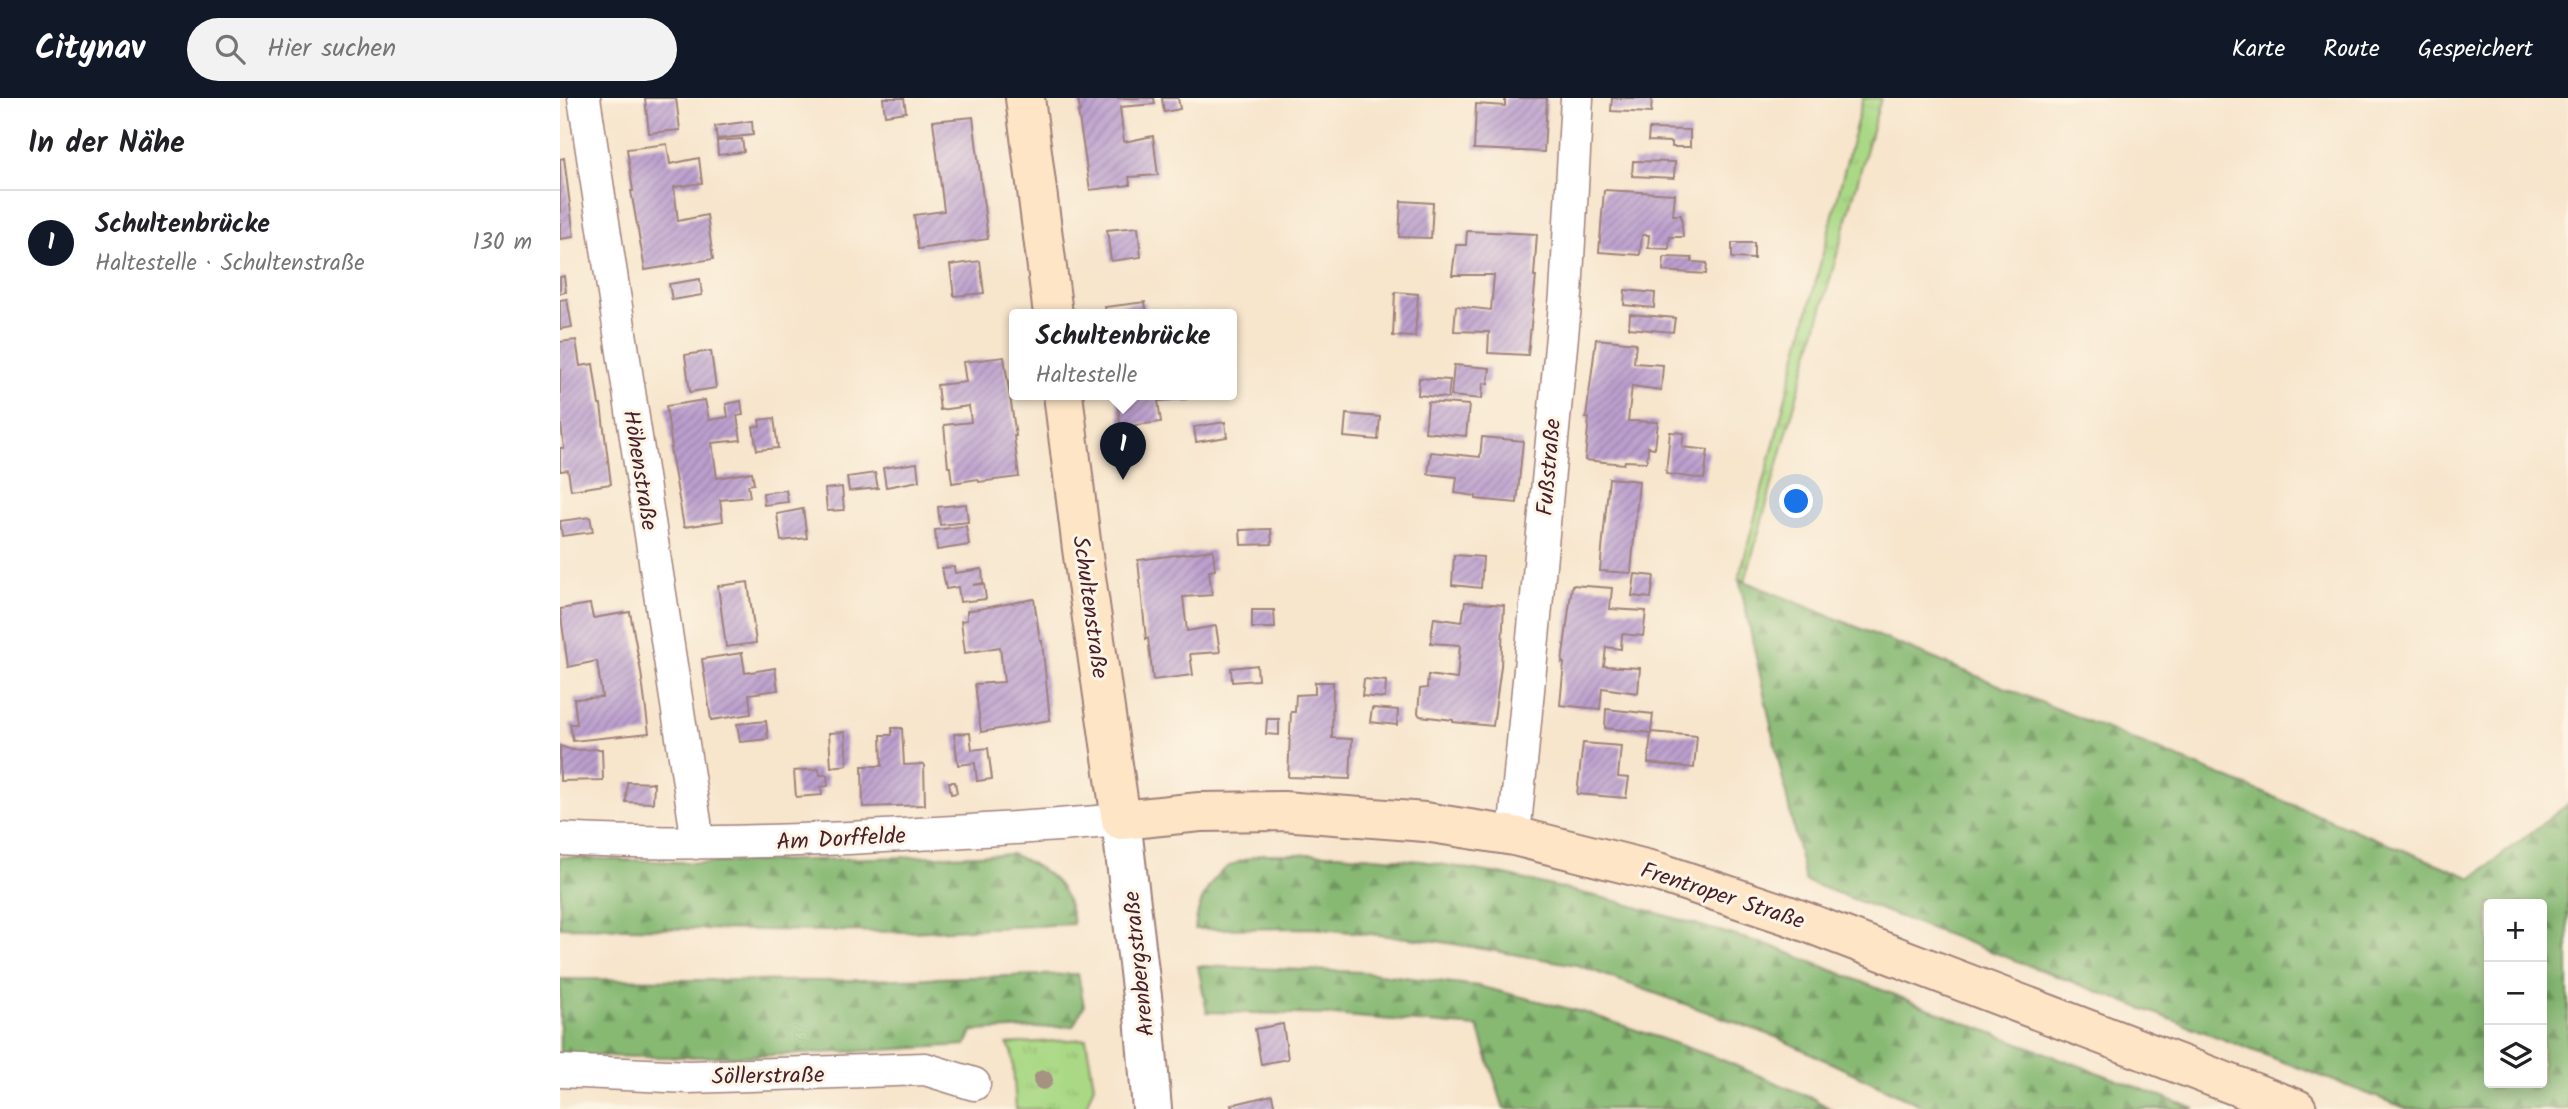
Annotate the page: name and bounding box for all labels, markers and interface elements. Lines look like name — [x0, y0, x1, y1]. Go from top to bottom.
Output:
search box — [187, 18, 677, 81]
text: Citynav — [35, 23, 145, 76]
text: Hier suchen — [267, 28, 396, 70]
icon: search — [211, 30, 249, 68]
text: Karte — [2232, 30, 2285, 69]
text: Route — [2323, 30, 2380, 69]
text: Gespeichert — [2418, 30, 2533, 69]
text: In der Nähe — [28, 120, 185, 168]
text: Schultenbrücke — [95, 204, 270, 246]
text: 1 — [48, 225, 54, 261]
text: 130 m — [473, 225, 532, 261]
text: Haltestelle · Schultenstraße — [95, 246, 365, 282]
popup — [1009, 309, 1237, 400]
text: Schultenbrücke — [1036, 316, 1210, 358]
text: Haltestelle — [1036, 358, 1137, 394]
street label: Höhenstraße — [612, 407, 666, 533]
street label: Fußstraße — [1528, 417, 1572, 517]
pin: 1 — [1100, 422, 1146, 480]
your location — [1779, 484, 1813, 518]
street label: Schultenstraße — [1061, 534, 1117, 681]
street label: Am Dorffelde — [776, 819, 907, 861]
street label: Frentroper Straße — [1636, 853, 1809, 940]
street label: Arenbergstraße — [1114, 889, 1166, 1038]
map controls — [2484, 899, 2547, 1088]
button: + — [2484, 899, 2547, 962]
button: − — [2484, 962, 2547, 1025]
button: layers — [2484, 1025, 2547, 1088]
street label: Söllerstraße — [711, 1058, 825, 1096]

